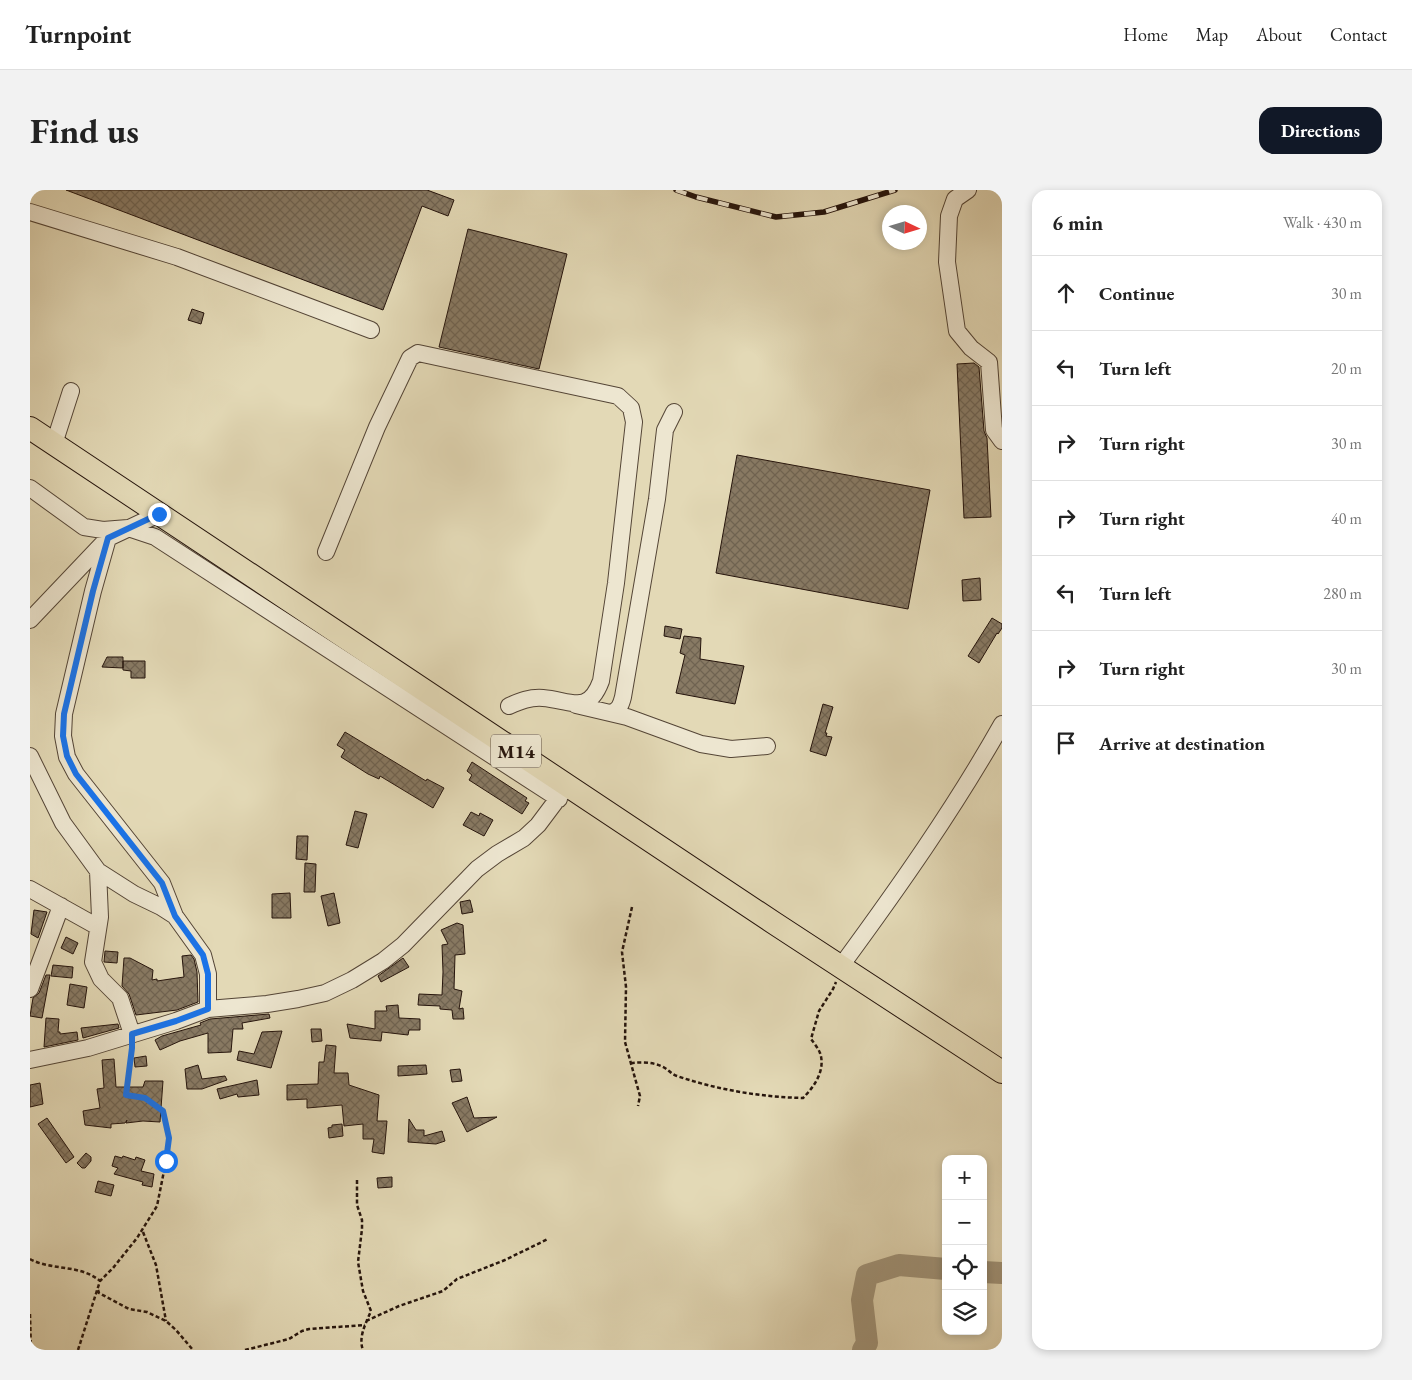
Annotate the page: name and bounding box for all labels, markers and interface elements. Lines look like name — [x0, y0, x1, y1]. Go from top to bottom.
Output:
text: Turnpoint — [25, 19, 131, 50]
text: Home — [1123, 23, 1168, 46]
text: Map — [1196, 23, 1228, 46]
text: About — [1256, 23, 1302, 46]
text: Contact — [1330, 23, 1387, 46]
button: Directions — [1259, 107, 1382, 154]
text: Find us — [30, 108, 139, 153]
north arrow — [882, 205, 927, 250]
text: 6 min — [1052, 209, 1103, 236]
text: Walk · 430 m — [1283, 212, 1362, 233]
icon: ahead — [1052, 279, 1080, 307]
text: Continue — [1099, 281, 1174, 306]
text: 30 m — [1331, 283, 1362, 304]
icon: left — [1052, 354, 1080, 382]
text: Turn left — [1099, 356, 1171, 381]
text: 20 m — [1331, 358, 1362, 379]
icon: right — [1052, 429, 1080, 457]
text: Turn right — [1099, 431, 1185, 456]
text: 30 m — [1331, 433, 1362, 454]
route end — [148, 503, 171, 526]
icon: right — [1052, 504, 1080, 532]
text: Turn right — [1099, 506, 1185, 531]
text: 40 m — [1331, 508, 1362, 529]
icon: left — [1052, 579, 1080, 607]
text: Turn left — [1099, 581, 1171, 606]
text: 280 m — [1323, 583, 1362, 604]
icon: right — [1052, 654, 1080, 682]
text: Turn right — [1099, 656, 1185, 681]
text: 30 m — [1331, 658, 1362, 679]
icon: arrive — [1052, 729, 1080, 757]
text: Arrive at destination — [1099, 731, 1265, 756]
road number: M14 — [491, 734, 541, 768]
route start — [155, 1150, 178, 1173]
map controls — [942, 1155, 987, 1335]
button: + — [942, 1155, 987, 1200]
button: − — [942, 1200, 987, 1245]
button: locate — [942, 1245, 987, 1290]
button: layers — [942, 1290, 987, 1335]

